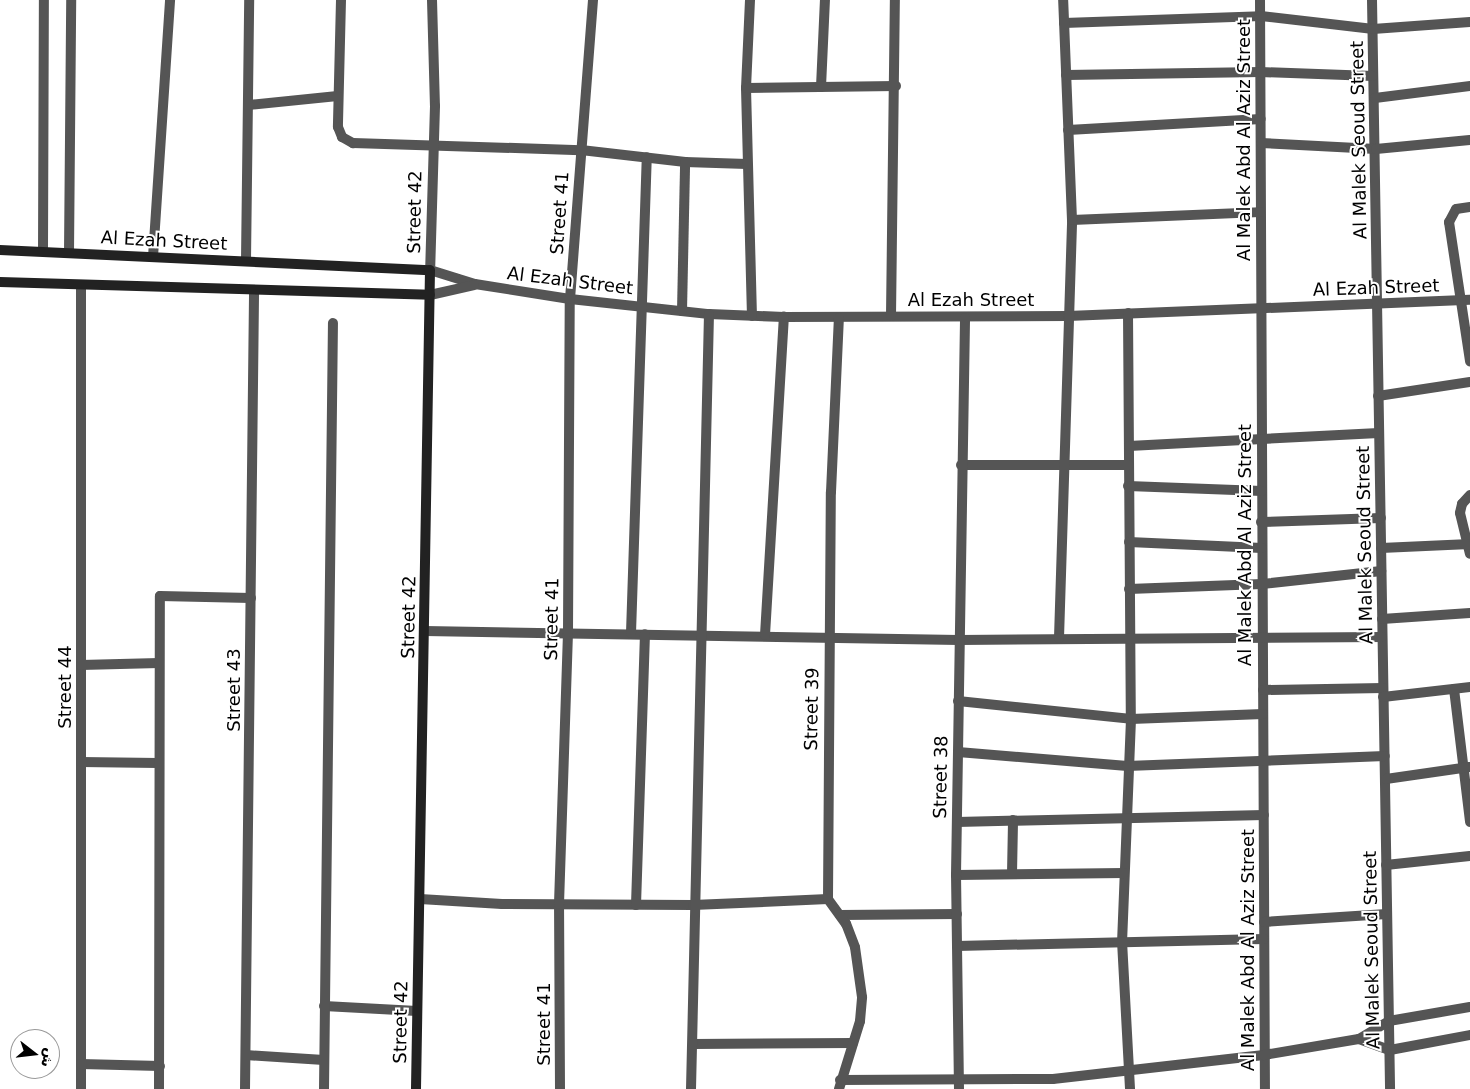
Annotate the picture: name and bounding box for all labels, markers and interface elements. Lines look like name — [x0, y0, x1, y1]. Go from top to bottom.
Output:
street label: Al Malek Abd Al Aziz Street — [1233, 19, 1255, 261]
street label: Al Malek Seoud Street — [1346, 41, 1372, 239]
street label: Street 42 — [403, 170, 427, 254]
street label: Street 41 — [546, 171, 574, 255]
street label: Al Ezah Street — [100, 227, 228, 255]
street label: Al Ezah Street — [506, 263, 634, 299]
street label: Al Ezah Street — [1312, 275, 1440, 301]
street label: Al Ezah Street — [908, 289, 1034, 311]
street label: Al Malek Abd Al Aziz Street — [1234, 424, 1256, 666]
street label: Al Malek Seoud Street — [1352, 446, 1378, 644]
street label: Street 42 — [397, 575, 421, 659]
street label: Street 41 — [540, 577, 564, 661]
street label: Street 44 — [54, 645, 76, 729]
street label: Street 43 — [223, 648, 245, 732]
street label: Street 39 — [800, 667, 824, 751]
street label: Street 38 — [929, 735, 953, 819]
street label: Al Malek Abd Al Aziz Street — [1237, 829, 1259, 1071]
street label: Al Malek Seoud Street — [1359, 851, 1385, 1049]
street label: Street 42 — [389, 980, 413, 1064]
street label: Street 41 — [533, 982, 555, 1066]
north arrow — [10, 1029, 60, 1079]
text: ش — [38, 1046, 59, 1069]

